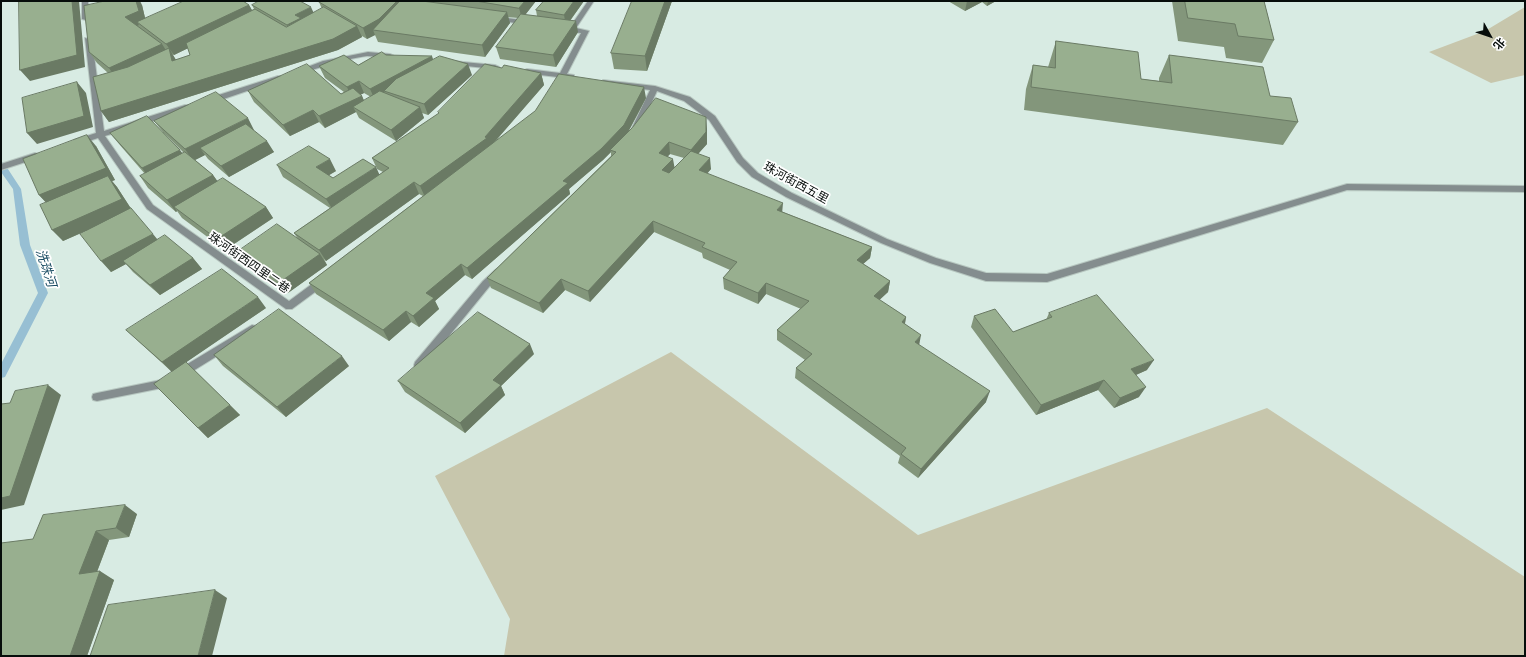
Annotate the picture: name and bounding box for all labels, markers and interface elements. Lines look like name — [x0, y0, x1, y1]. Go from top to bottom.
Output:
north arrow — [1470, 16, 1510, 56]
text: 北 — [1491, 36, 1507, 52]
street label: 珠河街西五里 — [761, 159, 831, 207]
street label: 珠河街西四里二巷 — [206, 230, 292, 296]
water label: 洗珠河 — [33, 247, 59, 289]

